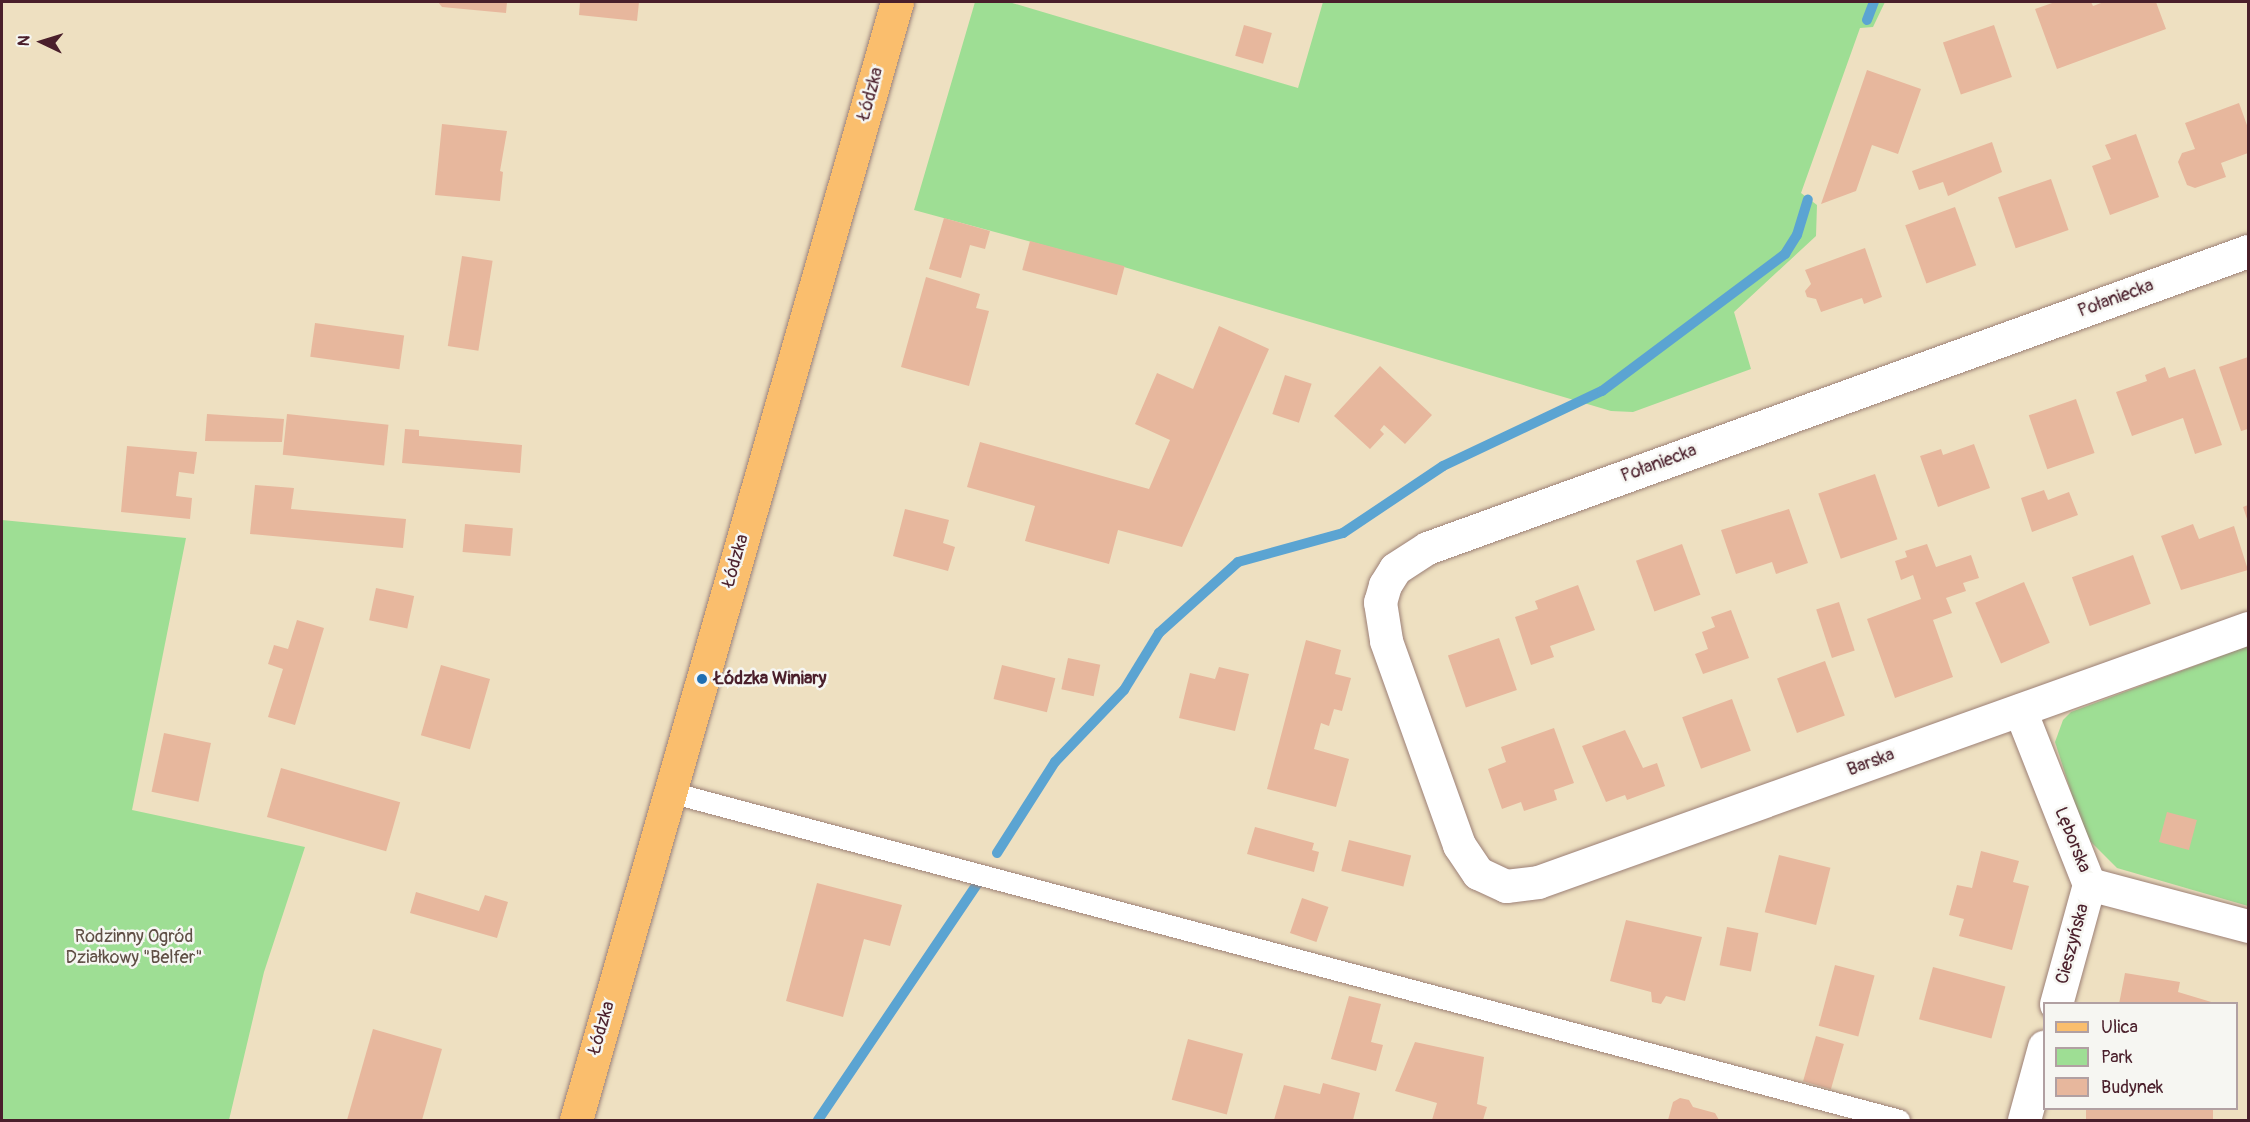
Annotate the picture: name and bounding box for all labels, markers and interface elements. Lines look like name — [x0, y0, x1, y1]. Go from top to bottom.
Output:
north arrow — [12, 12, 72, 72]
text: N — [14, 35, 34, 47]
street label: Łódzka — [853, 65, 889, 123]
street label: Połaniecka — [2075, 275, 2157, 323]
street label: Połaniecka — [1618, 440, 1700, 488]
street label: Łódzka — [718, 532, 754, 590]
place label: Łódzka Winiary — [714, 668, 826, 690]
marker: Łódzka Winiary — [695, 672, 709, 686]
street label: Barska — [1844, 744, 1898, 782]
street label: Lęborska — [2049, 804, 2095, 876]
street label: Cieszyńska — [2052, 901, 2094, 987]
park label: Rodzinny Ogród Działkowy "Belfer" — [66, 927, 202, 970]
street label: Łódzka — [584, 999, 620, 1057]
legend — [2043, 1002, 2238, 1110]
text: Ulica — [2101, 1016, 2138, 1039]
text: Park — [2101, 1046, 2133, 1069]
text: Budynek — [2101, 1076, 2163, 1099]

